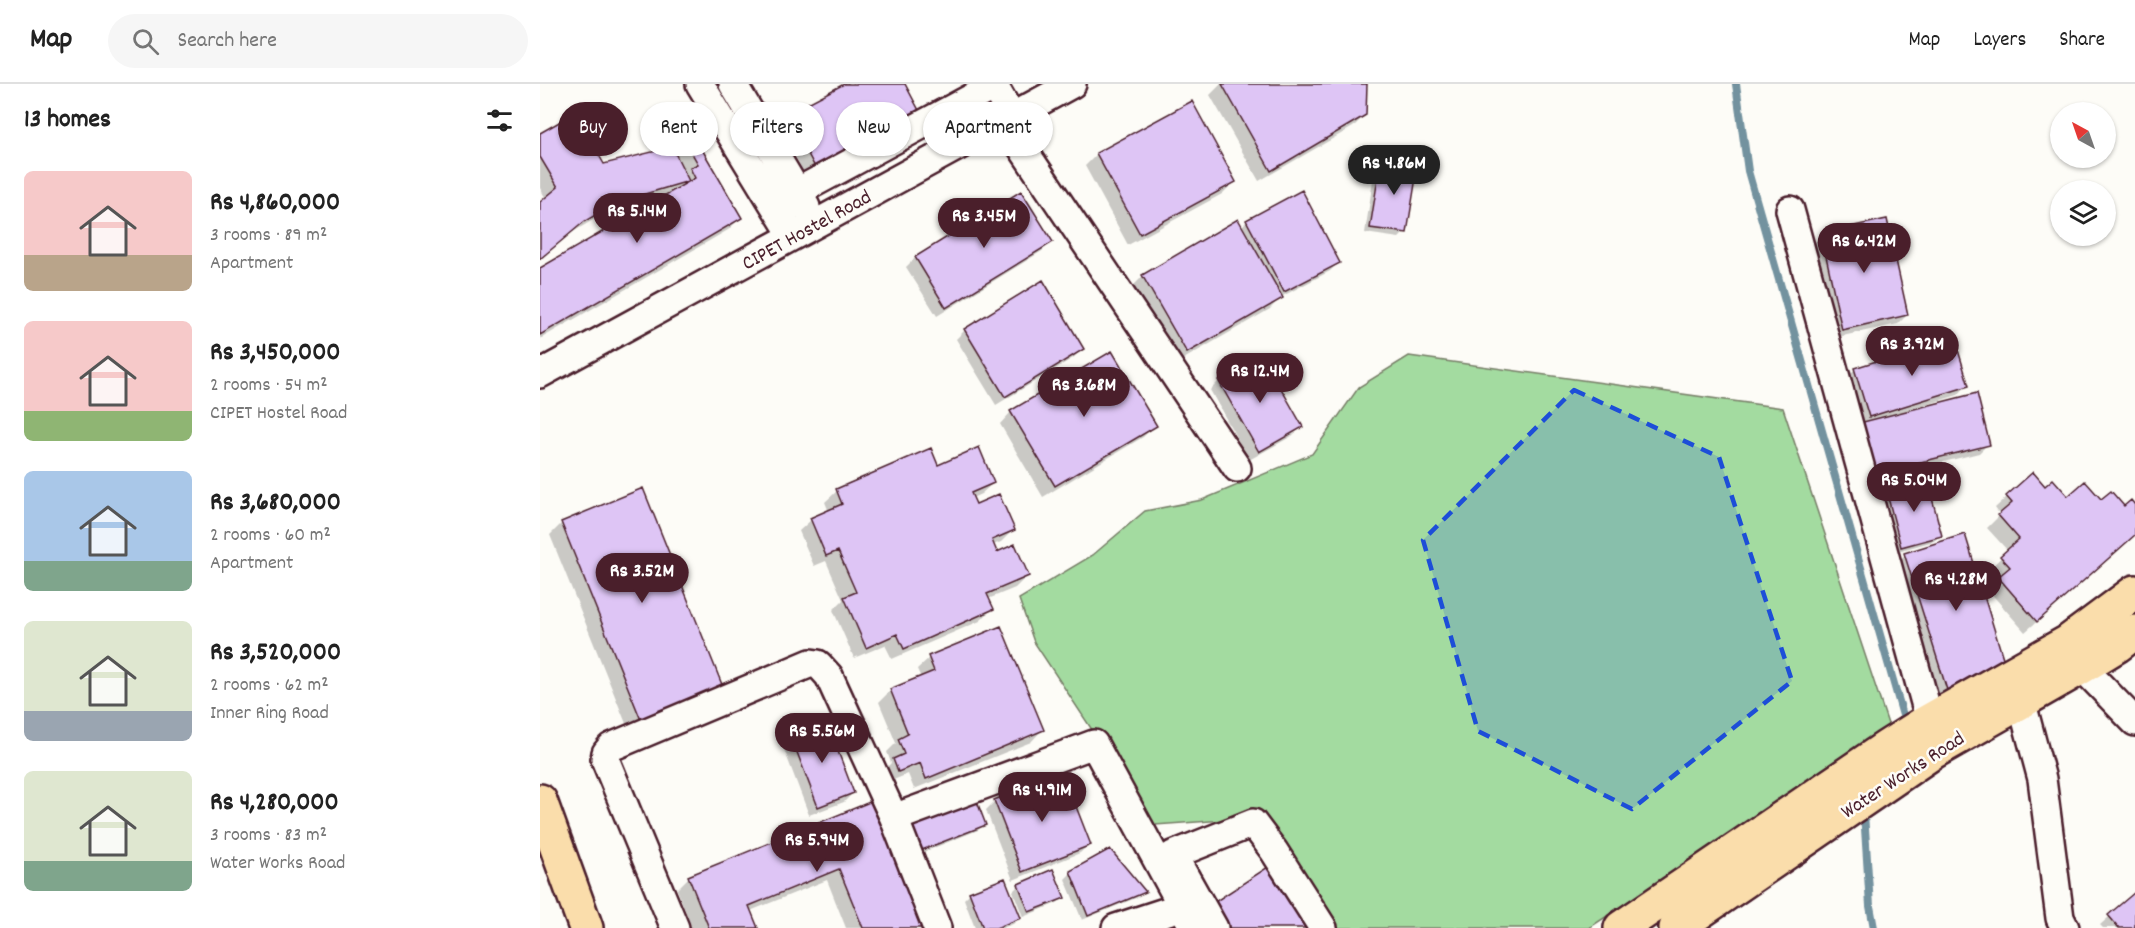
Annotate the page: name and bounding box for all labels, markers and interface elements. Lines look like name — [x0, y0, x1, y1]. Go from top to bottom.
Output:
search box — [108, 14, 528, 68]
text: Map — [30, 21, 72, 61]
icon: search — [129, 25, 162, 58]
text: Search here — [177, 26, 277, 57]
text: Map — [1909, 26, 1940, 56]
text: Layers — [1973, 26, 2026, 56]
text: Share — [2059, 26, 2105, 56]
text: 13 homes — [24, 102, 111, 139]
chip: Buy — [558, 102, 628, 156]
chip: Rent — [640, 102, 718, 156]
chip: Filters — [730, 102, 824, 156]
chip: New — [836, 102, 911, 156]
chip: Apartment — [923, 102, 1053, 156]
north arrow — [2050, 102, 2116, 168]
map controls — [2050, 102, 2116, 246]
icon: filters — [483, 104, 516, 137]
pin: Rs 4.86M — [1332, 145, 1456, 196]
text: Rs 4.86M — [1362, 150, 1426, 178]
button: layers — [2050, 180, 2116, 246]
street label: CIPET Hostel Road — [737, 184, 878, 280]
text: Rs 4,860,000 — [210, 185, 340, 222]
pin: Rs 5.14M — [575, 193, 699, 244]
icon: home — [72, 195, 144, 267]
text: Rs 5.14M — [607, 198, 667, 226]
pin: Rs 3.45M — [922, 198, 1046, 249]
text: Rs 3.45M — [952, 203, 1016, 231]
text: 3 rooms · 89 m² — [210, 222, 327, 250]
pin: Rs 6.42M — [1802, 223, 1926, 274]
text: Rs 6.42M — [1832, 228, 1896, 256]
text: Apartment — [210, 250, 293, 278]
pin: Rs 3.92M — [1850, 326, 1974, 377]
text: Rs 3.92M — [1880, 331, 1944, 359]
text: Rs 3,450,000 — [210, 335, 341, 372]
icon: home — [72, 345, 144, 417]
pin: Rs 12.4M — [1198, 353, 1322, 404]
text: Rs 12.4M — [1230, 358, 1290, 386]
pin: Rs 3.68M — [1022, 367, 1146, 418]
text: 2 rooms · 54 m² — [210, 372, 328, 400]
text: Rs 3.68M — [1052, 372, 1116, 400]
text: CIPET Hostel Road — [210, 400, 347, 428]
pin: Rs 5.04M — [1852, 462, 1976, 513]
text: Rs 5.04M — [1881, 467, 1947, 495]
text: Rs 3,680,000 — [210, 485, 341, 522]
icon: home — [72, 495, 144, 567]
text: 2 rooms · 60 m² — [210, 522, 331, 550]
text: Apartment — [210, 550, 293, 578]
pin: Rs 3.52M — [580, 553, 704, 604]
text: Rs 3.52M — [610, 558, 674, 586]
pin: Rs 4.28M — [1894, 561, 2018, 612]
text: Rs 4.28M — [1925, 566, 1987, 594]
text: Rs 3,520,000 — [210, 635, 341, 672]
icon: home — [72, 645, 144, 717]
text: 2 rooms · 62 m² — [210, 672, 329, 700]
text: Inner Ring Road — [210, 700, 329, 728]
pin: Rs 5.56M — [760, 713, 884, 764]
text: Rs 5.56M — [789, 718, 855, 746]
street label: Water Works Road — [1836, 725, 1971, 828]
pin: Rs 4.91M — [980, 772, 1104, 823]
text: Rs 4.91M — [1012, 777, 1072, 805]
text: Rs 4,280,000 — [210, 785, 339, 822]
icon: home — [72, 795, 144, 867]
text: 3 rooms · 83 m² — [210, 822, 327, 850]
pin: Rs 5.94M — [755, 822, 879, 873]
text: Rs 5.94M — [785, 827, 849, 855]
text: Water Works Road — [210, 850, 345, 878]

